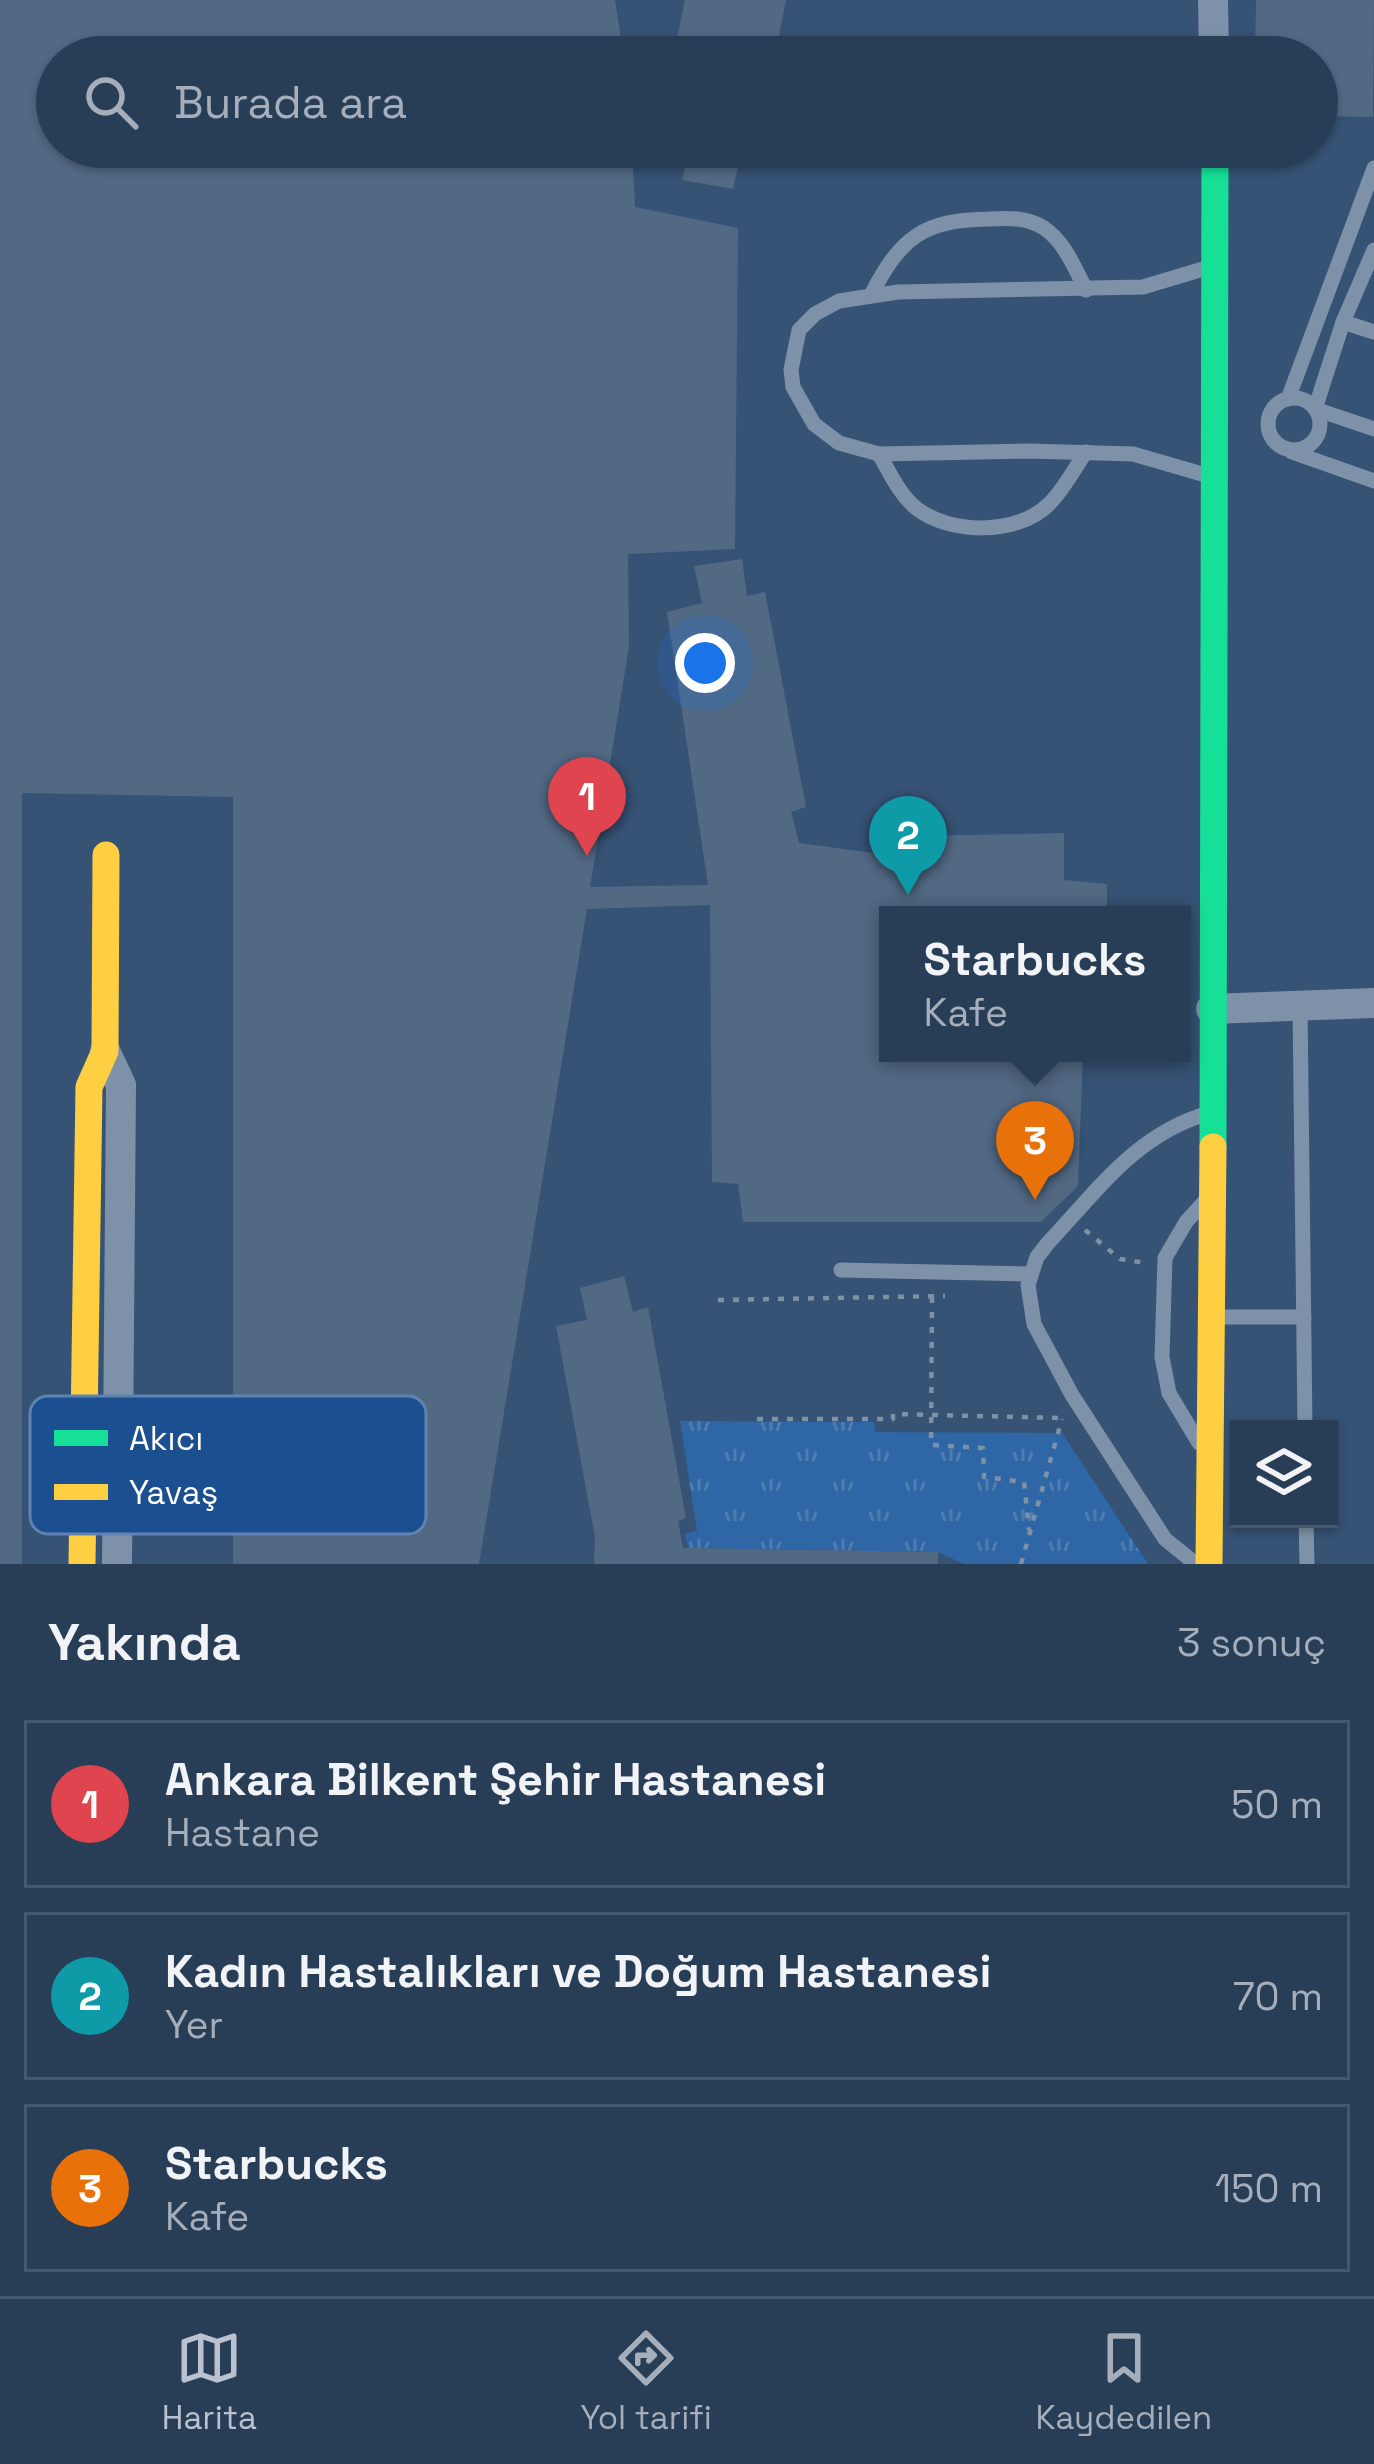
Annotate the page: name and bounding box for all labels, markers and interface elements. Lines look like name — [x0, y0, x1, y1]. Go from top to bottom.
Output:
search box — [36, 36, 1338, 168]
icon: search — [78, 69, 144, 135]
text: Burada ara — [174, 74, 407, 131]
your location — [675, 633, 735, 693]
pin: 1 — [548, 757, 626, 856]
pin: 2 — [869, 796, 947, 895]
popup — [879, 906, 1191, 1062]
text: Starbucks — [924, 931, 1146, 988]
text: Kafe — [924, 988, 1008, 1037]
pin: 3 — [996, 1101, 1074, 1200]
legend — [30, 1396, 426, 1534]
text: Akıcı — [129, 1418, 203, 1460]
map controls — [1230, 1420, 1338, 1528]
button: layers — [1230, 1420, 1338, 1528]
text: Yavaş — [129, 1472, 218, 1514]
text: Yakında — [48, 1610, 241, 1675]
text: 3 sonuç — [1177, 1618, 1326, 1667]
text: Ankara Bilkent Şehir Hastanesi — [165, 1751, 826, 1808]
text: 1 — [81, 1780, 99, 1829]
text: 50 m — [1231, 1780, 1323, 1829]
text: Hastane — [165, 1808, 320, 1857]
text: Kadın Hastalıkları ve Doğum Hastanesi — [165, 1943, 992, 2000]
text: 2 — [78, 1972, 102, 2021]
text: 70 m — [1233, 1972, 1323, 2021]
text: Yer — [165, 2000, 223, 2049]
text: Starbucks — [165, 2135, 388, 2192]
text: 3 — [78, 2164, 102, 2213]
text: 150 m — [1215, 2164, 1323, 2213]
text: Kafe — [165, 2192, 249, 2241]
tab: Harita — [162, 2325, 257, 2439]
tab: Yol tarifi — [580, 2325, 712, 2439]
tab: Kaydedilen — [1035, 2325, 1212, 2439]

